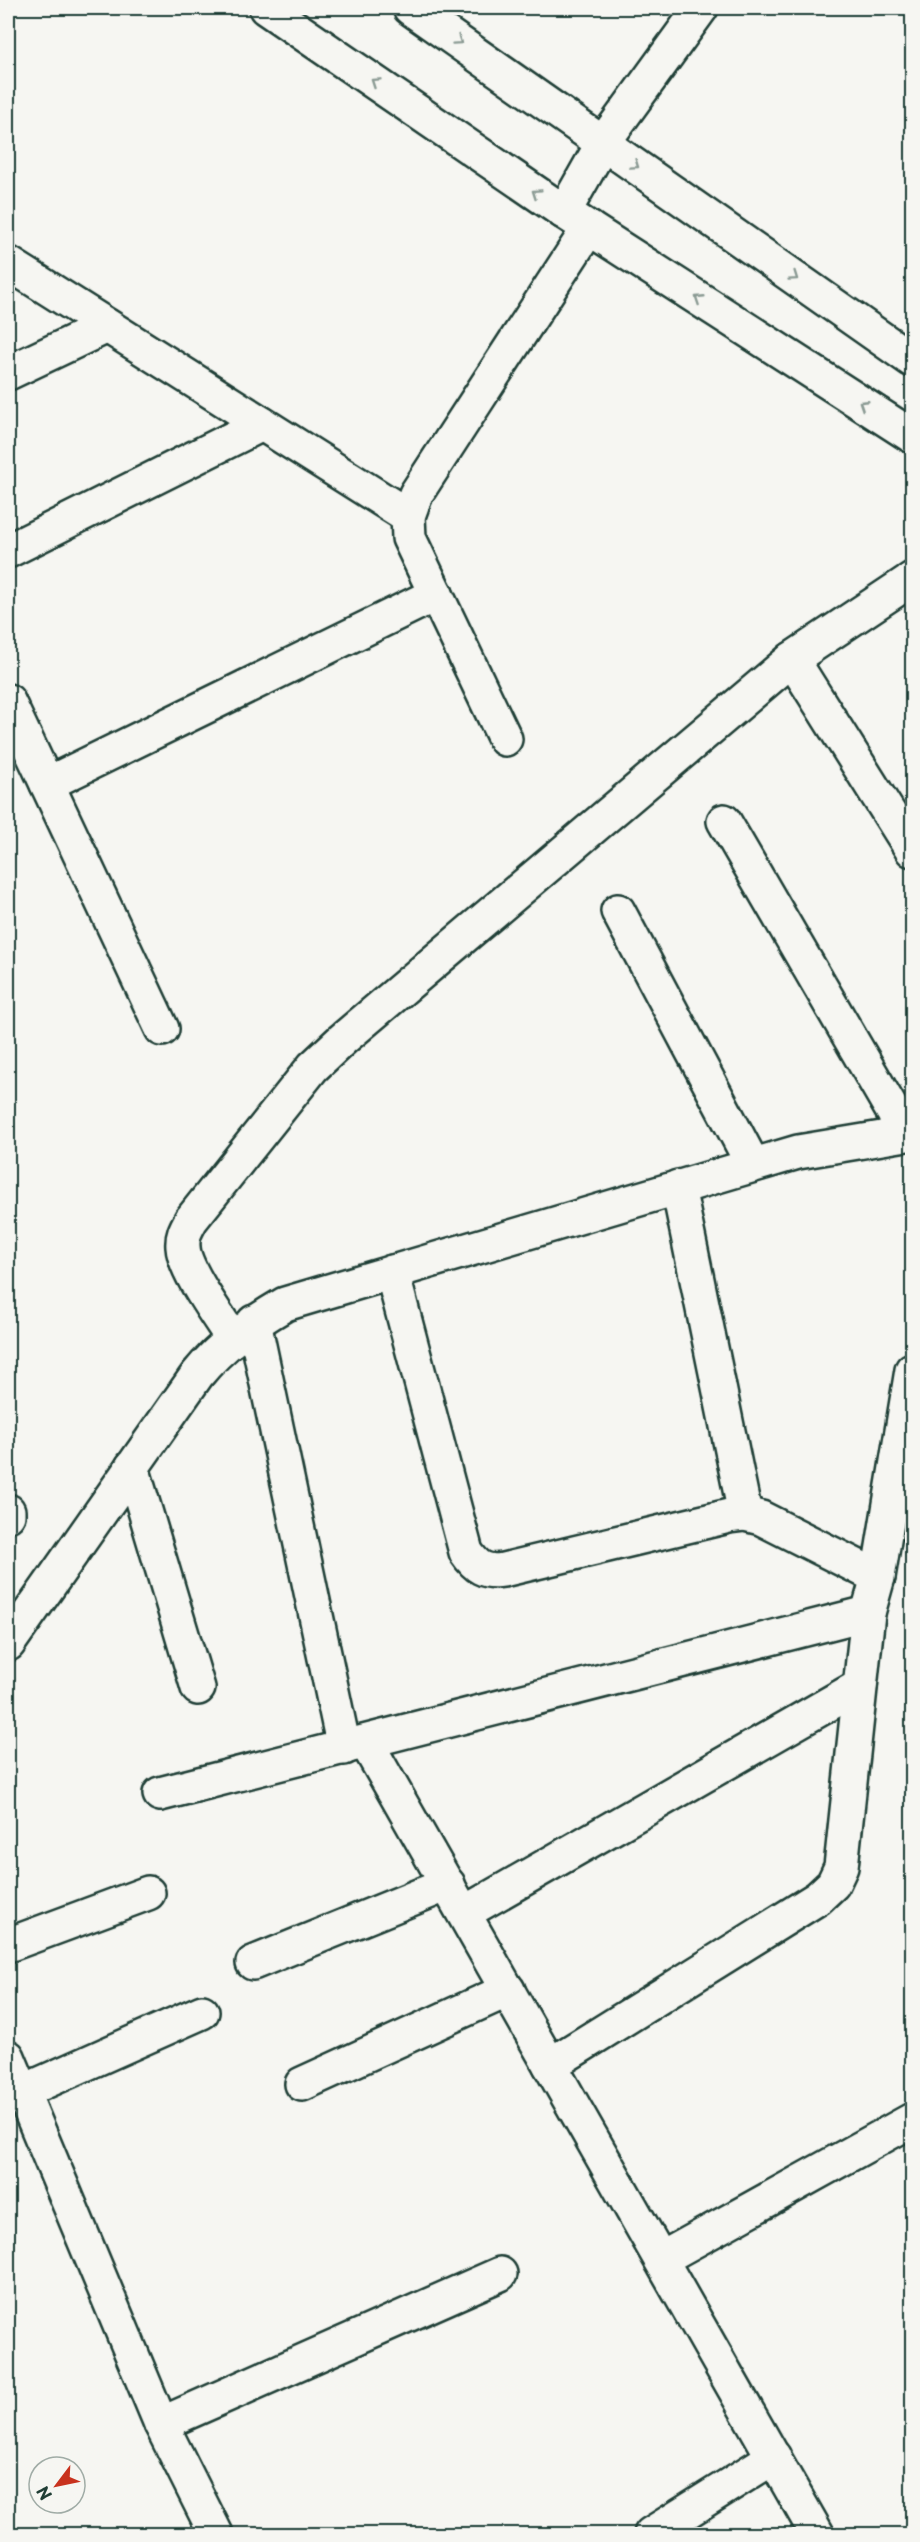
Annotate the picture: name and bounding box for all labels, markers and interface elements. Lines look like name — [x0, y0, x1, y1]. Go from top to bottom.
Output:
one-way arrow — [451, 34, 462, 45]
one-way arrow — [371, 78, 382, 89]
one-way arrow — [628, 158, 639, 169]
one-way arrow — [531, 189, 542, 200]
one-way arrow — [788, 270, 799, 281]
one-way arrow — [695, 294, 705, 306]
one-way arrow — [859, 400, 870, 411]
north arrow — [27, 2455, 87, 2515]
text: N — [30, 2482, 57, 2505]

